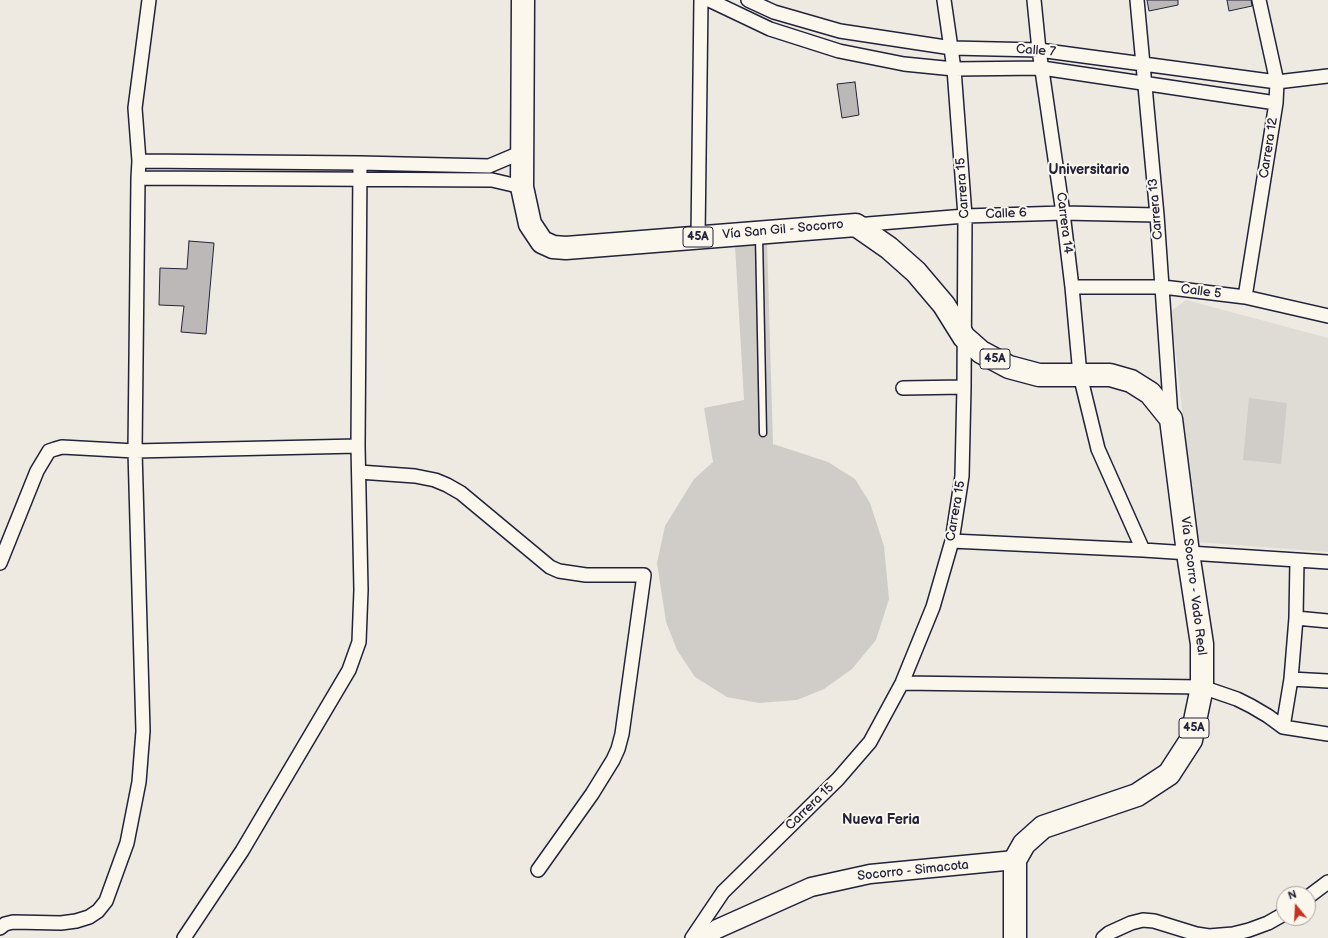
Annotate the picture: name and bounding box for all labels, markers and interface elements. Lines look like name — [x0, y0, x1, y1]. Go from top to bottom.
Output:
street label: Calle 7 — [1016, 42, 1056, 60]
street label: Carrera 12 — [1256, 116, 1282, 180]
street label: Carrera 15 — [953, 157, 973, 219]
district label: Universitario — [1048, 162, 1130, 178]
street label: Carrera 13 — [1146, 178, 1166, 240]
street label: Carrera 14 — [1052, 191, 1076, 255]
street label: Calle 6 — [985, 205, 1027, 223]
street label: Vía San Gil - Socorro — [722, 217, 844, 243]
road number: 45A — [683, 227, 713, 247]
street label: Calle 5 — [1180, 282, 1222, 302]
road number: 45A — [980, 349, 1010, 369]
street label: Carrera 15 — [943, 480, 969, 542]
street label: Vía Socorro - Vado Real — [1177, 516, 1209, 656]
road number: 45A — [1179, 718, 1209, 738]
street label: Carrera 15 — [783, 780, 837, 834]
district label: Nueva Feria — [842, 812, 920, 828]
street label: Socorro - Simacota — [857, 857, 969, 885]
north arrow — [1276, 886, 1316, 926]
text: N — [1286, 888, 1298, 903]

